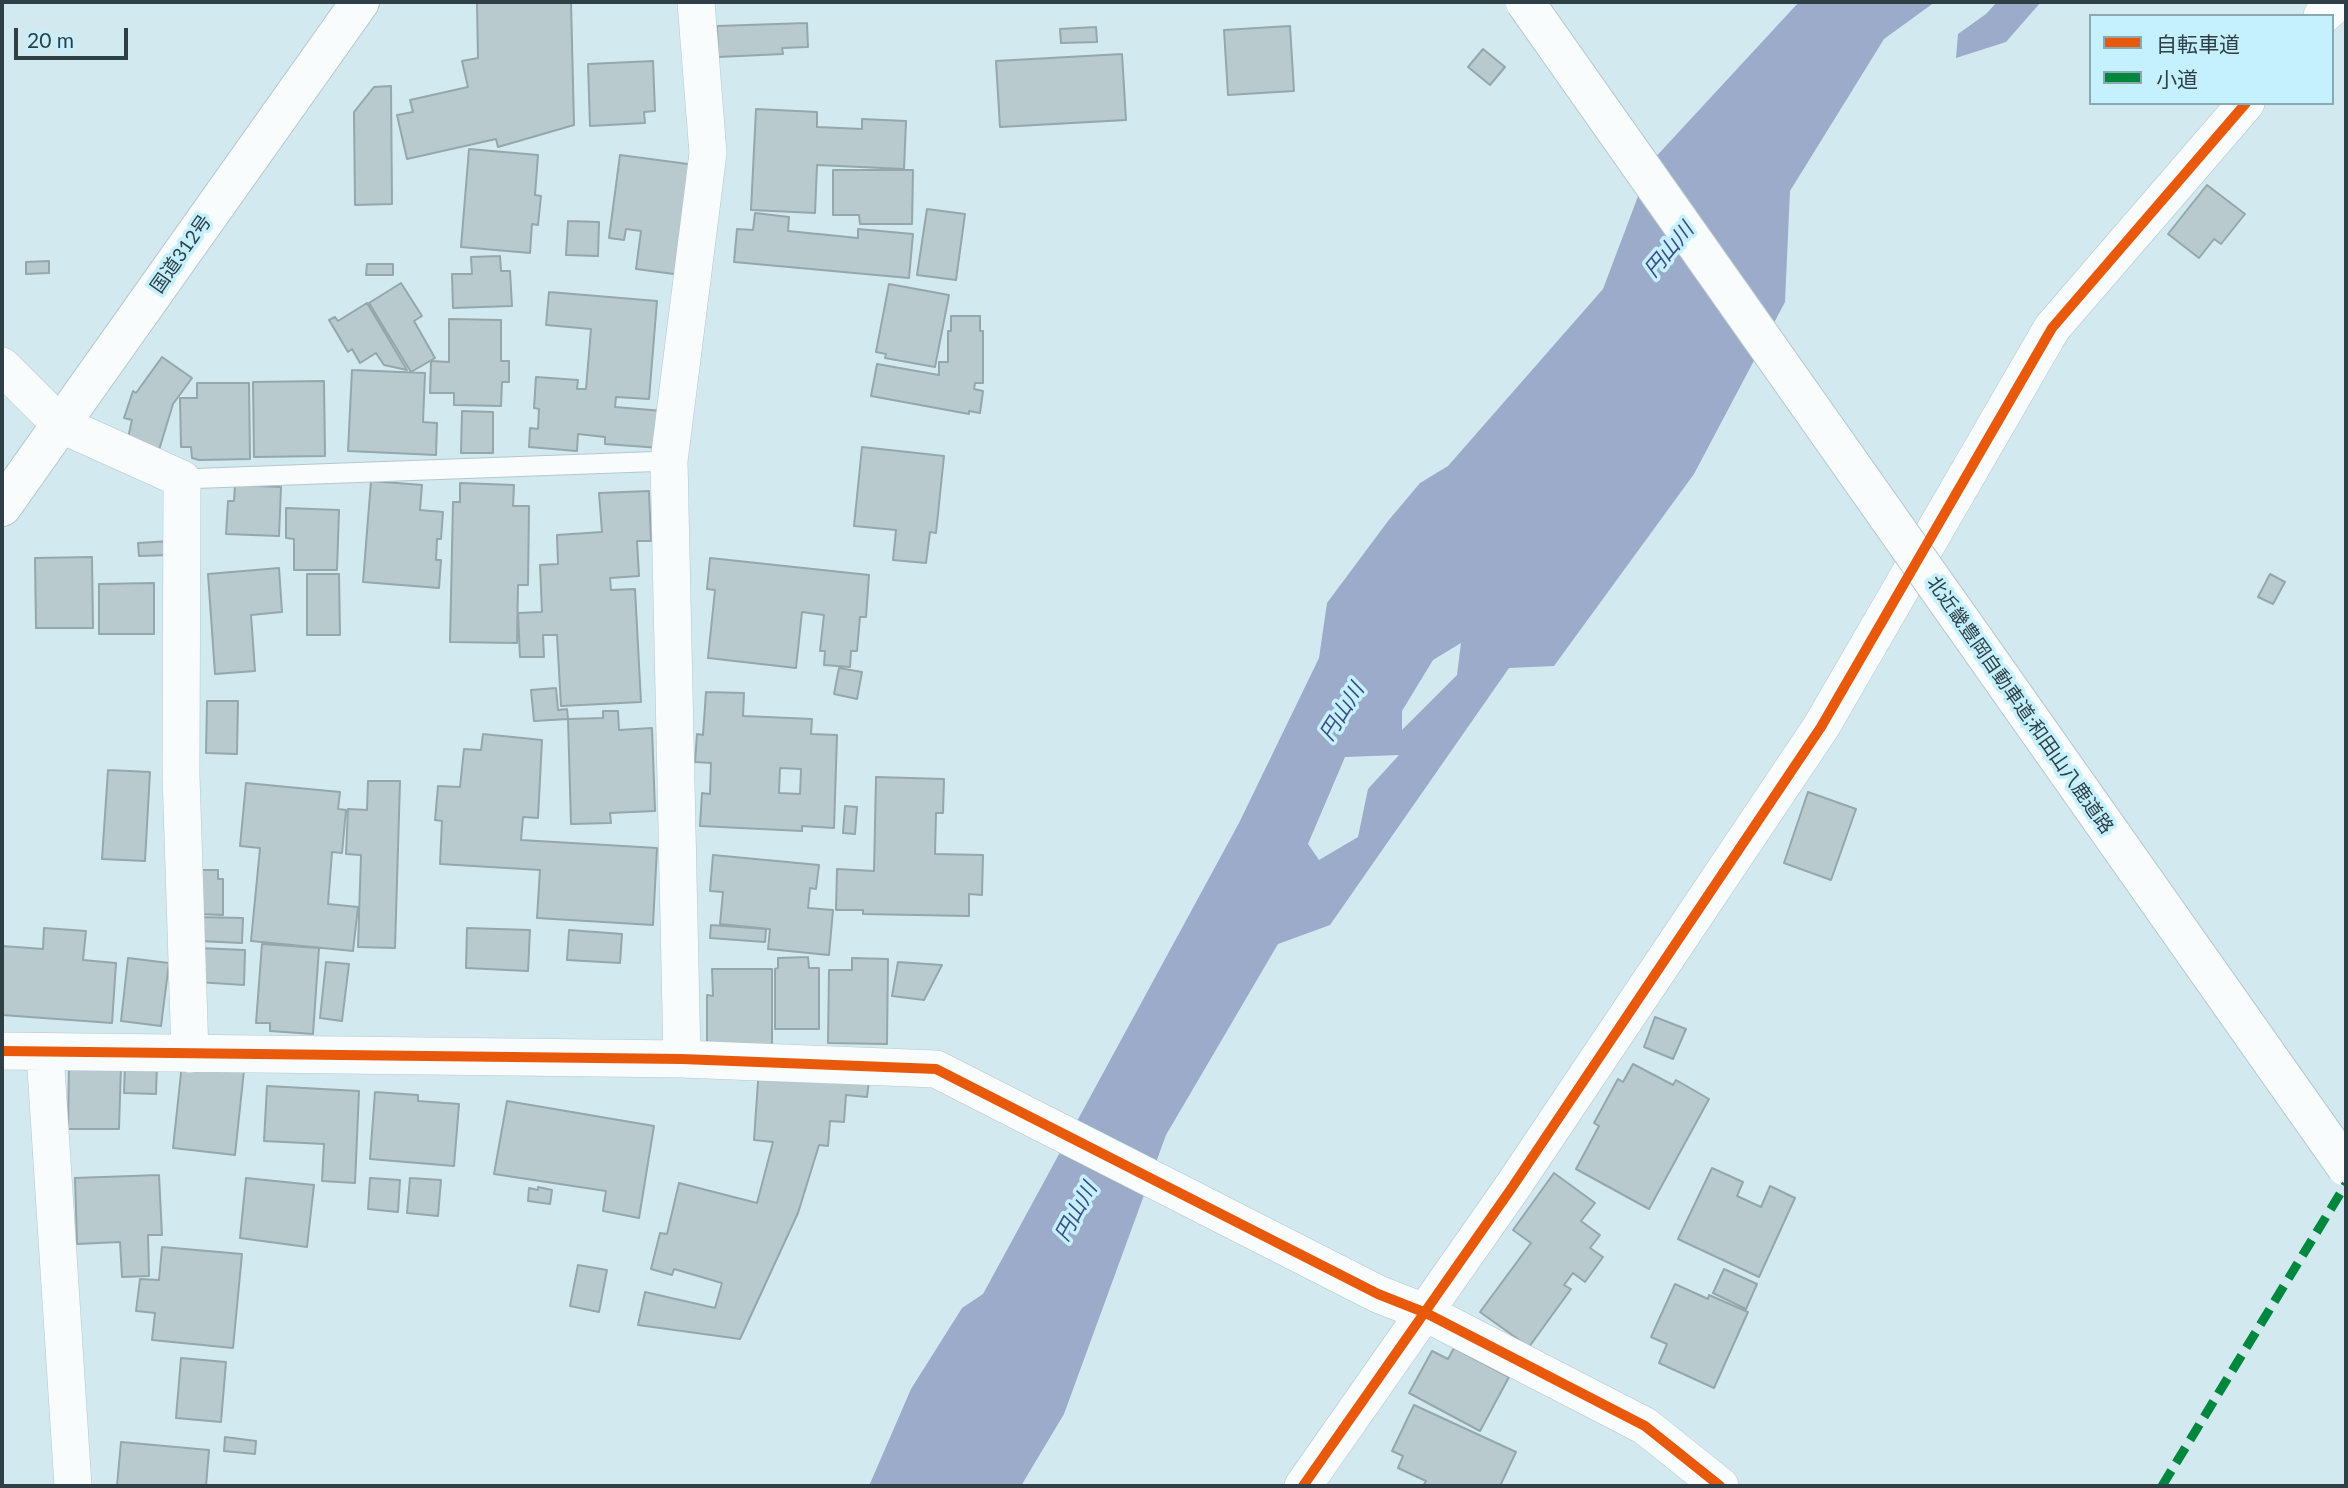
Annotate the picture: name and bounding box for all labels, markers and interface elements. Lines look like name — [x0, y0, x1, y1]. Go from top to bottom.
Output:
scale bar — [18, 14, 131, 58]
legend — [2089, 14, 2334, 105]
text: 20 m — [27, 27, 74, 52]
text: 自転車道 — [2156, 31, 2240, 56]
text: 小道 — [2156, 66, 2198, 91]
street label: 国道312号 — [146, 211, 216, 297]
water label: 円山川 — [1639, 218, 1699, 282]
street label: 北近畿豊岡自動車道;和田山八鹿道路 — [1922, 572, 2118, 838]
water label: 円山川 — [1315, 679, 1369, 745]
water label: 円山川 — [1050, 1178, 1102, 1246]

